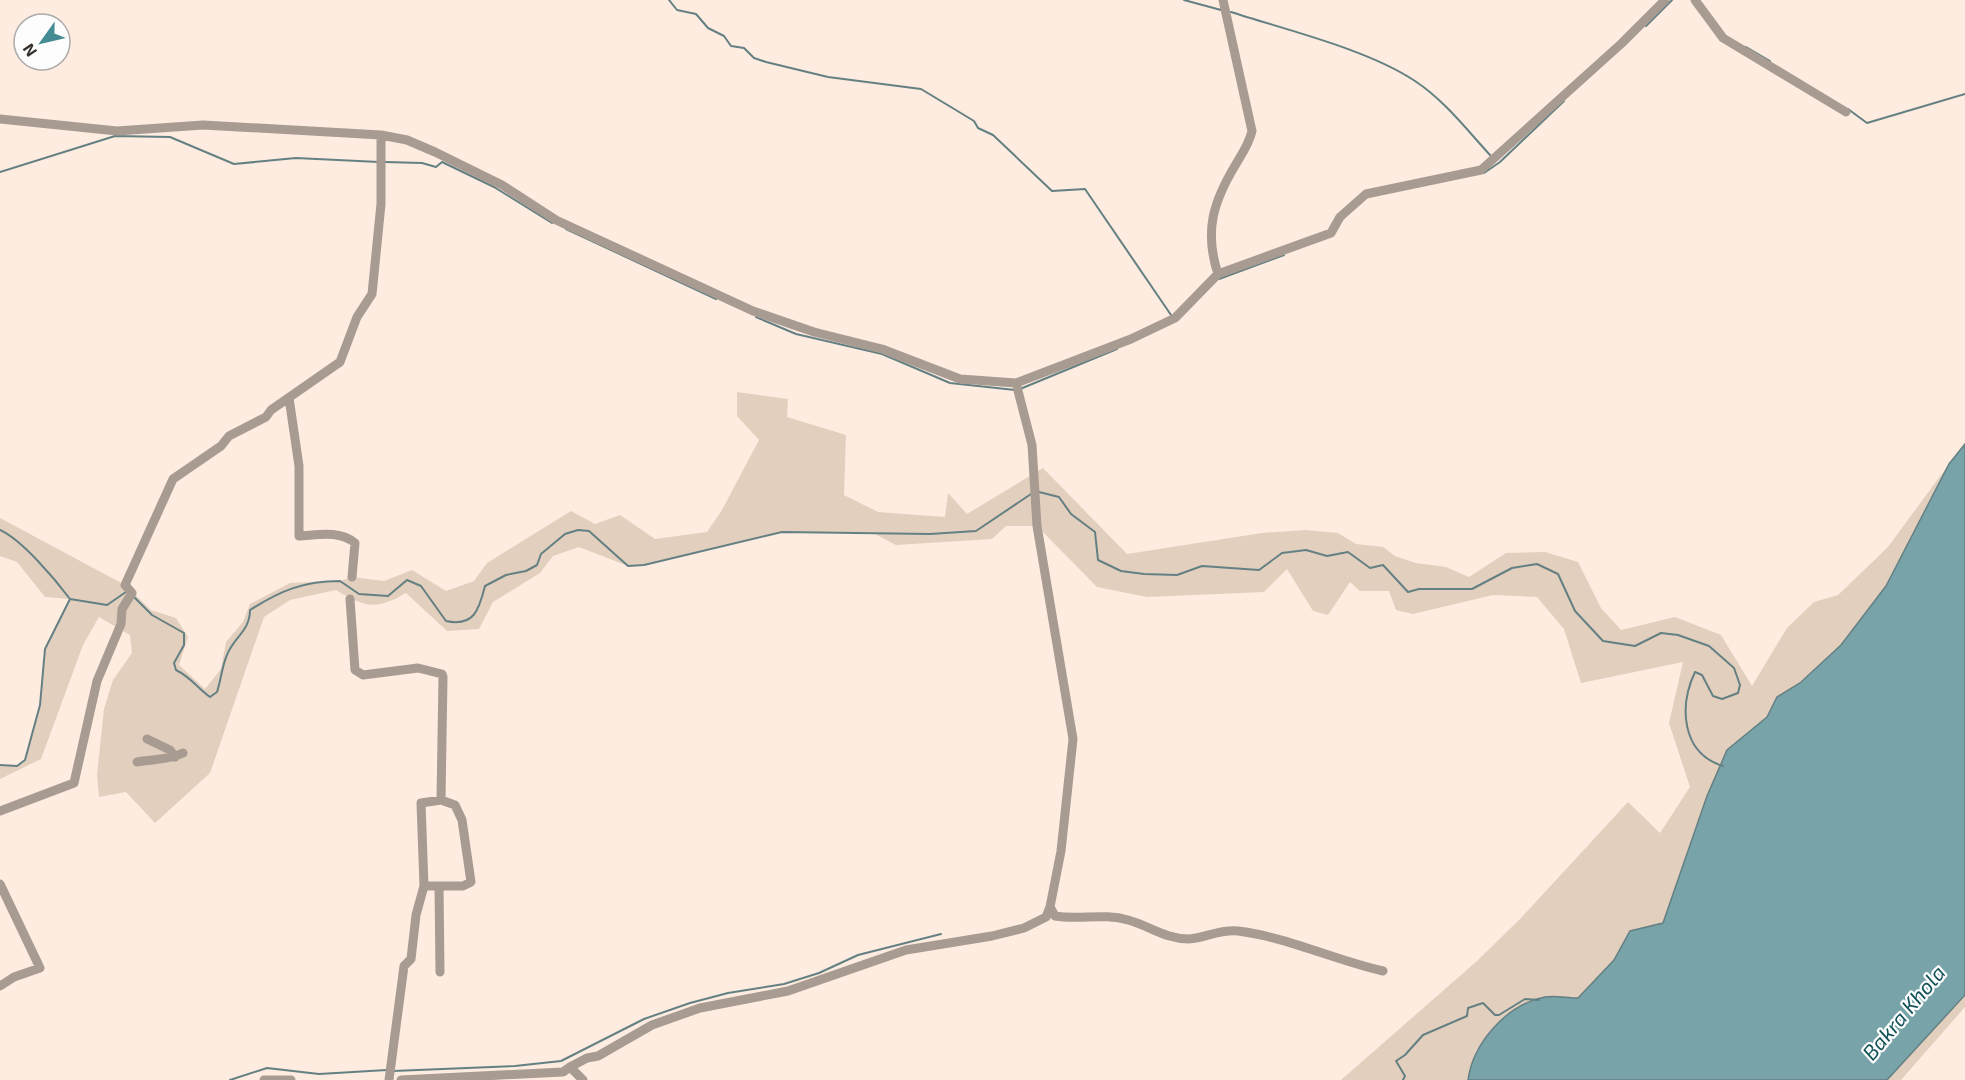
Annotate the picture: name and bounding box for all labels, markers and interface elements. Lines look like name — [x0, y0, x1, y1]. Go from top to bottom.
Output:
north arrow — [12, 12, 72, 72]
text: N — [18, 41, 40, 61]
water label: Bakra Khola — [1856, 960, 1950, 1064]

